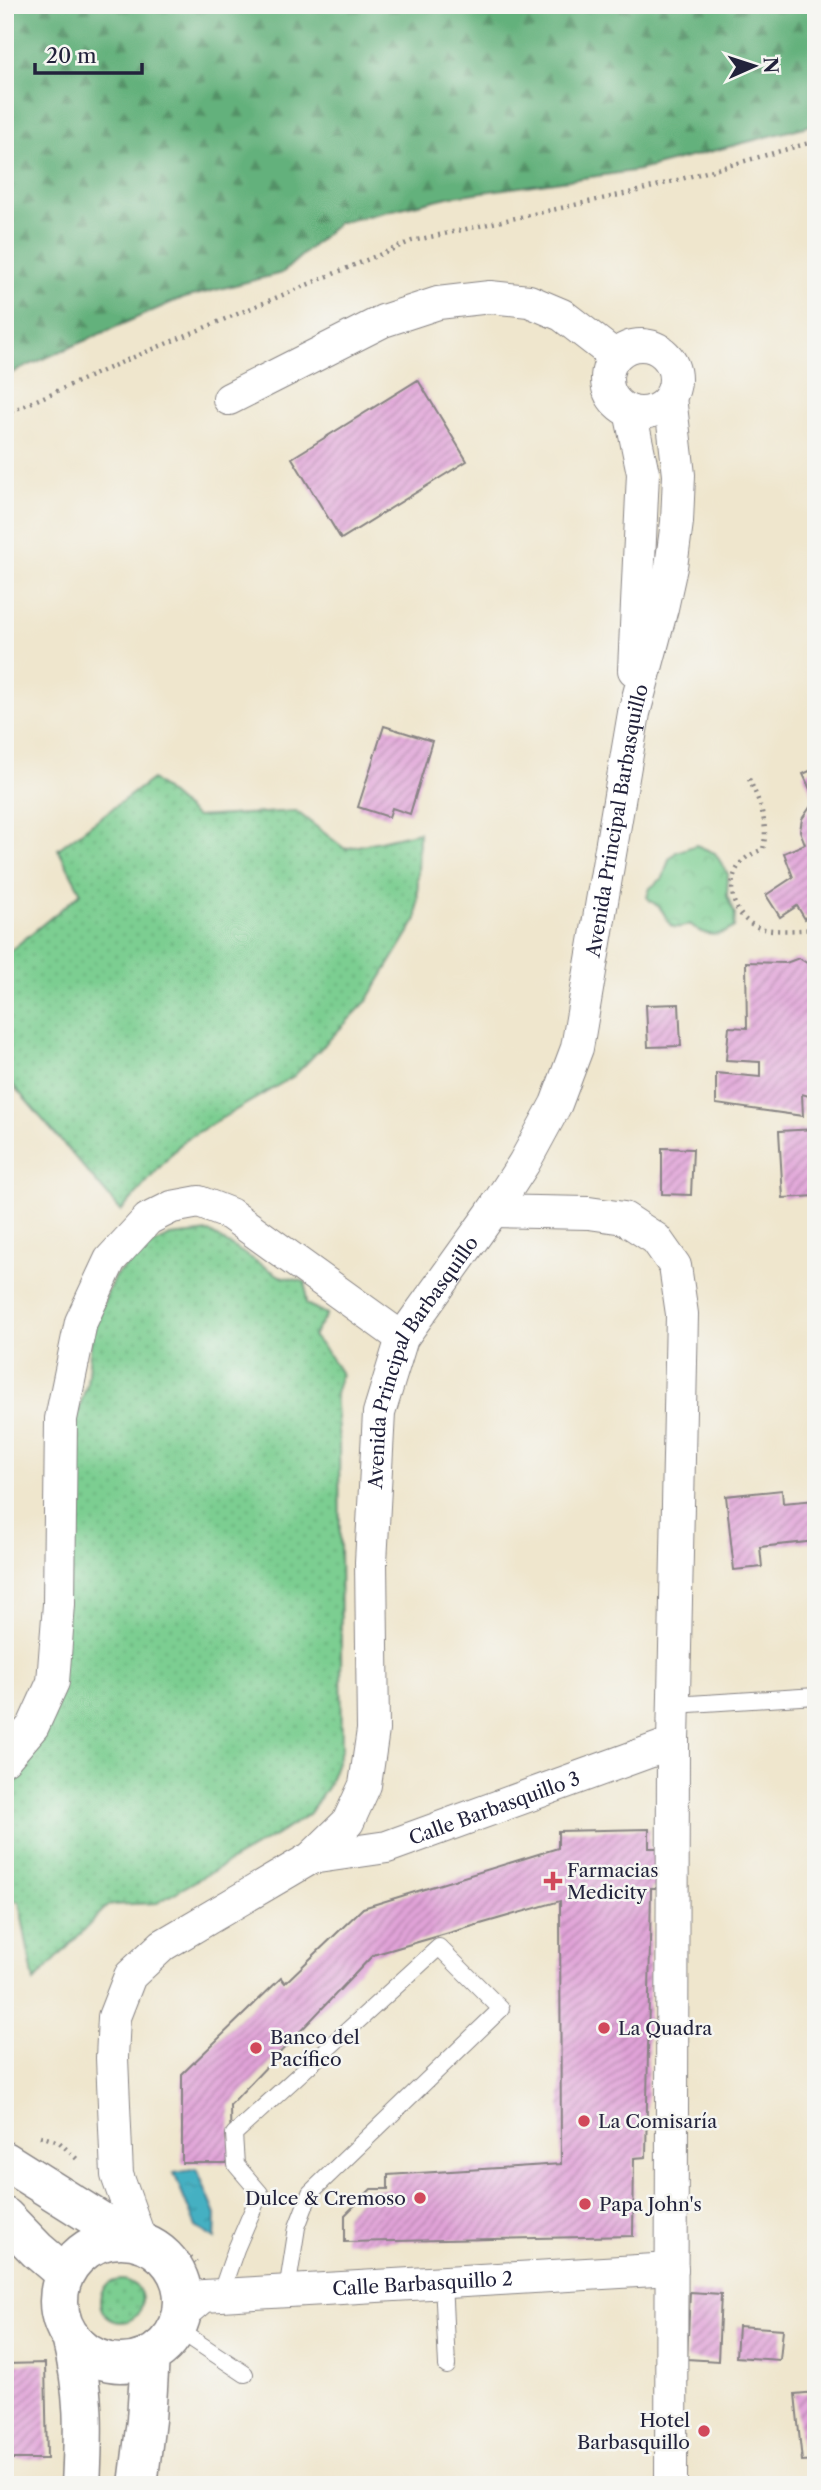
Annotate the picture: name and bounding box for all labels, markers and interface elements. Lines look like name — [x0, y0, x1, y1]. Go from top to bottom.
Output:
scale bar — [35, 32, 142, 76]
north arrow — [720, 32, 790, 102]
text: 20 m — [46, 43, 97, 68]
text: N — [759, 56, 782, 74]
street label: Avenida Principal Barbasquillo — [581, 682, 653, 960]
street label: Avenida Principal Barbasquillo — [363, 1232, 483, 1490]
street label: Calle Barbasquillo 3 — [406, 1766, 583, 1850]
place label: Farmacias Medicity — [567, 1859, 658, 1904]
marker: Farmacias Medicity — [545, 1873, 561, 1889]
place label: La Quadra — [618, 2017, 712, 2040]
marker: La Quadra — [596, 2020, 612, 2036]
place label: Banco del Pacífico — [270, 2026, 360, 2071]
marker: Banco del Pacífico — [248, 2040, 264, 2056]
place label: La Comisaría — [598, 2110, 717, 2133]
marker: La Comisaría — [576, 2113, 592, 2129]
place label: Dulce & Cremoso — [245, 2187, 406, 2210]
marker: Dulce & Cremoso — [412, 2190, 428, 2206]
place label: Papa John's — [599, 2193, 702, 2216]
marker: Papa John's — [577, 2196, 593, 2212]
street label: Calle Barbasquillo 2 — [332, 2267, 514, 2300]
place label: Hotel Barbasquillo — [577, 2409, 690, 2454]
marker: Hotel Barbasquillo — [696, 2423, 712, 2439]

